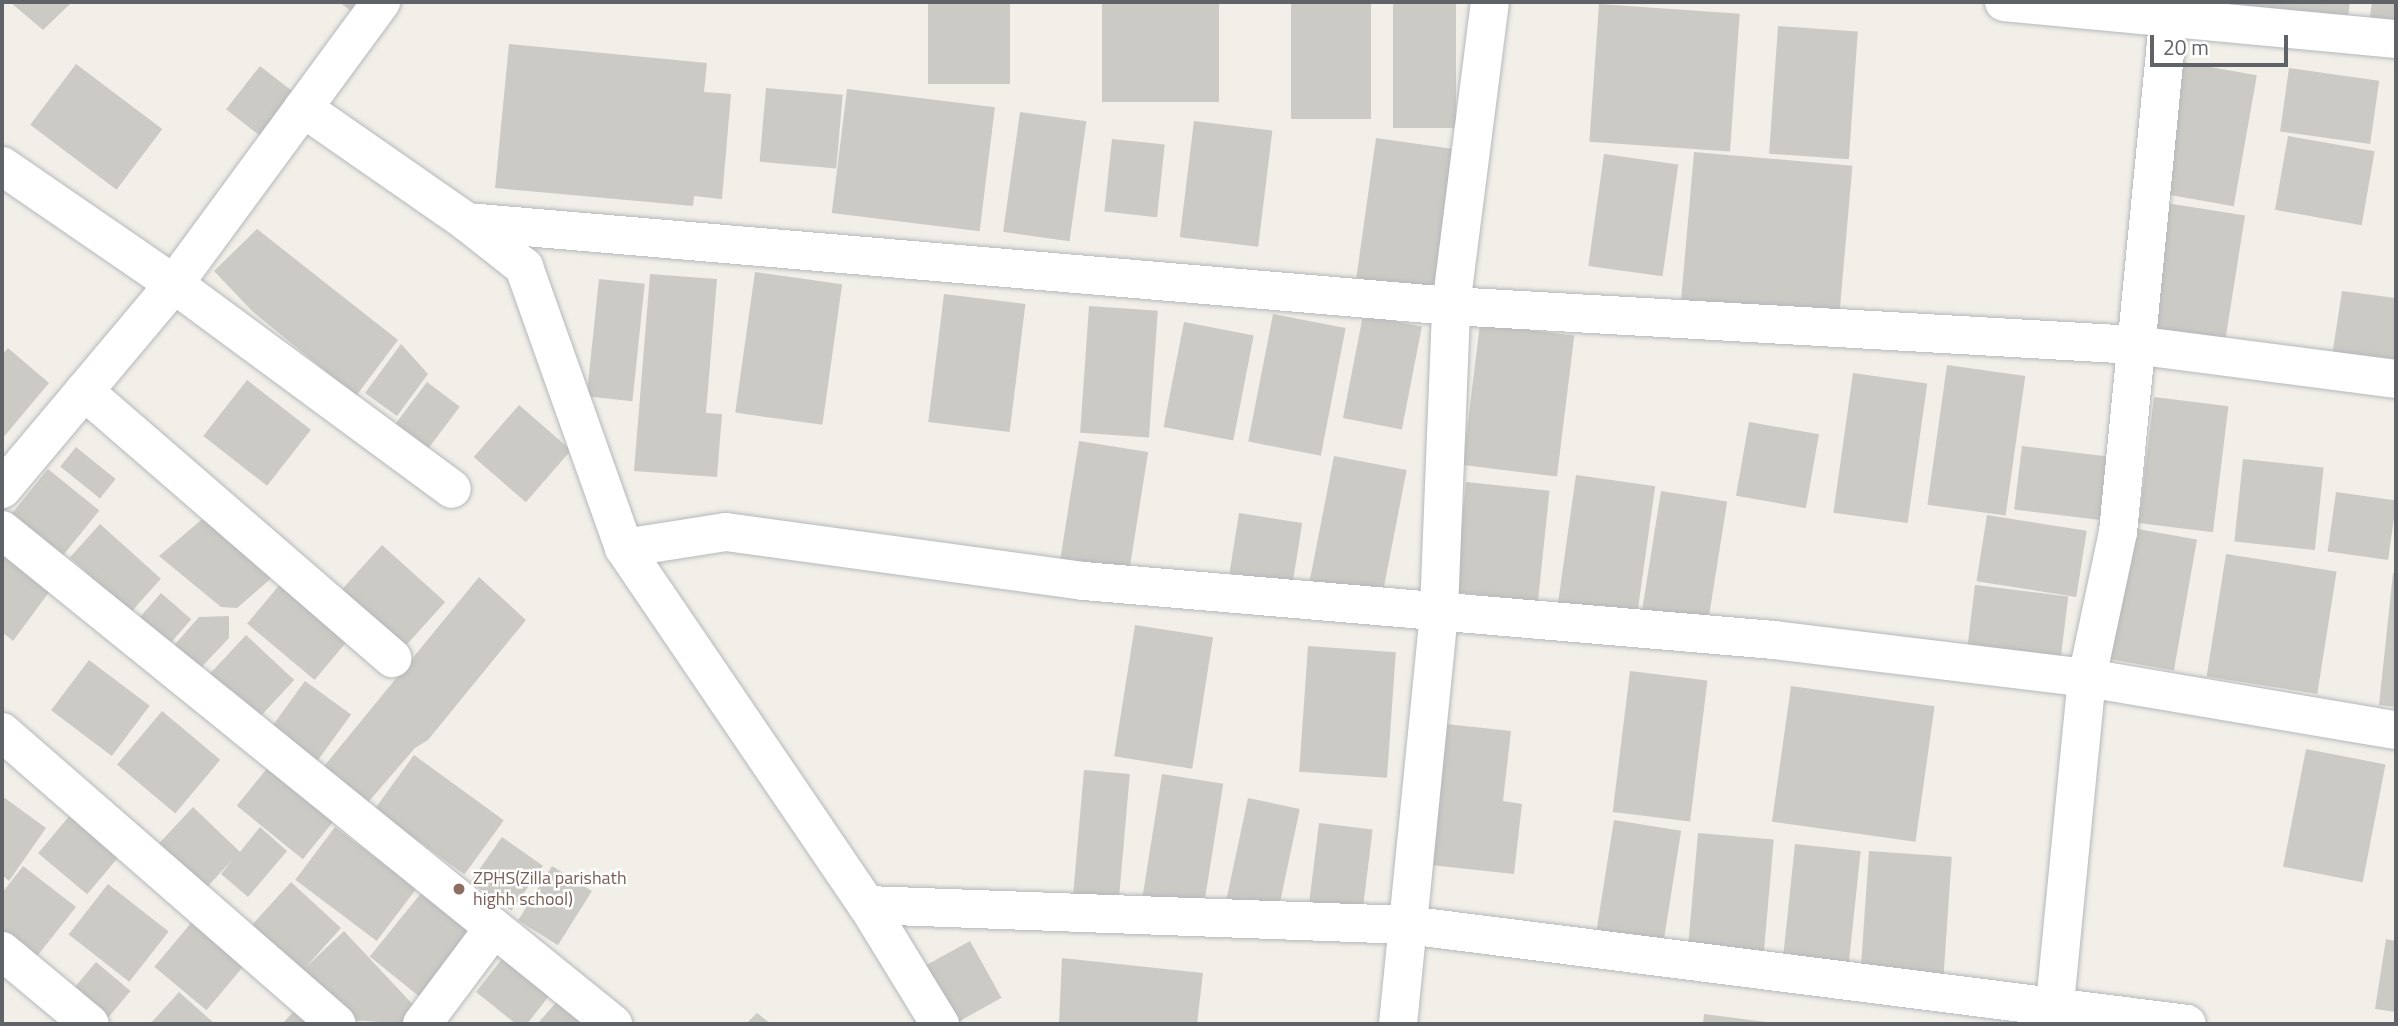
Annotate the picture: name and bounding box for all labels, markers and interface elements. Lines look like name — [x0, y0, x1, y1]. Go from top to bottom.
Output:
scale bar — [2153, 21, 2291, 65]
text: 20 m — [2163, 31, 2209, 63]
place label: ZPHS(Zilla parishath highh school) — [473, 868, 627, 910]
marker: ZPHS(Zilla parishath highh school) — [451, 881, 467, 897]

